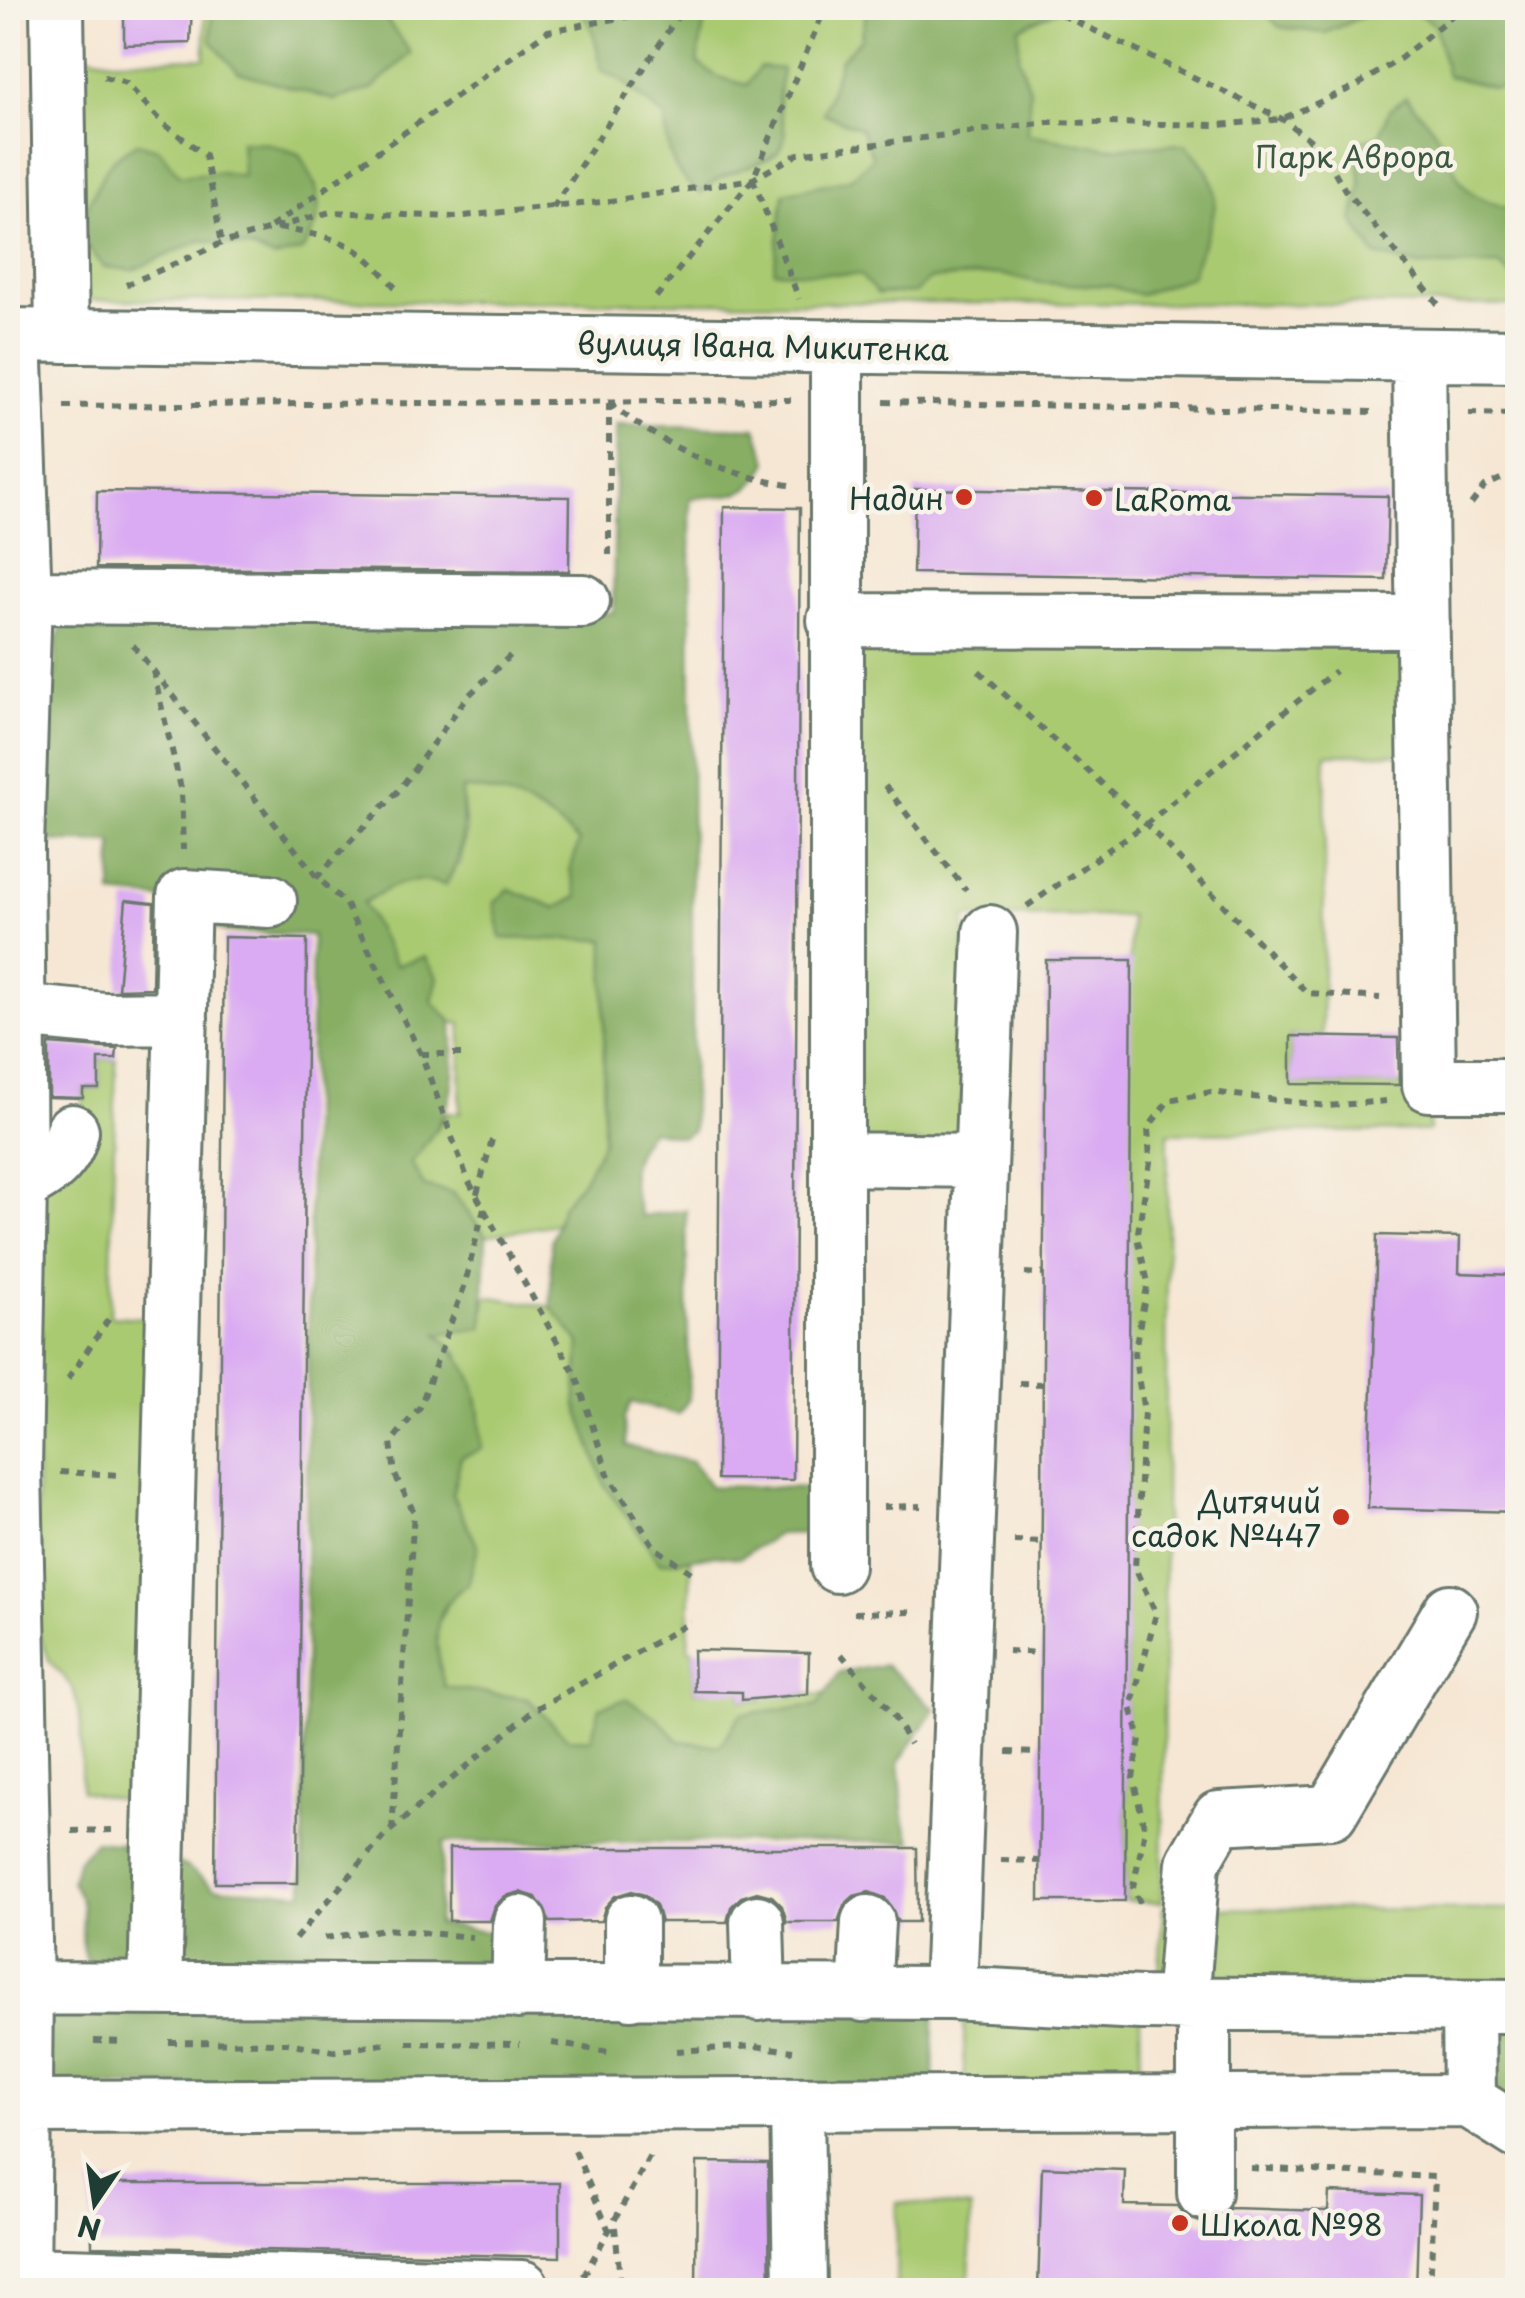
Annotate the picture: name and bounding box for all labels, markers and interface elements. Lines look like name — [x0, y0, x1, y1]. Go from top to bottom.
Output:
park label: Парк Аврора — [1255, 133, 1453, 178]
street label: вулиця Івана Микитенка — [577, 319, 950, 371]
place label: Надин — [849, 475, 944, 520]
place label: LaRoma — [1114, 476, 1231, 521]
marker: Надин — [953, 486, 975, 508]
marker: LaRoma — [1083, 487, 1105, 509]
place label: Дитячий садок №447 — [1131, 1478, 1321, 1557]
marker: Дитячий садок №447 — [1330, 1506, 1352, 1528]
north arrow — [45, 2153, 145, 2253]
place label: Школа №98 — [1200, 2201, 1383, 2246]
text: N — [73, 2205, 105, 2252]
marker: Школа №98 — [1169, 2212, 1191, 2234]

